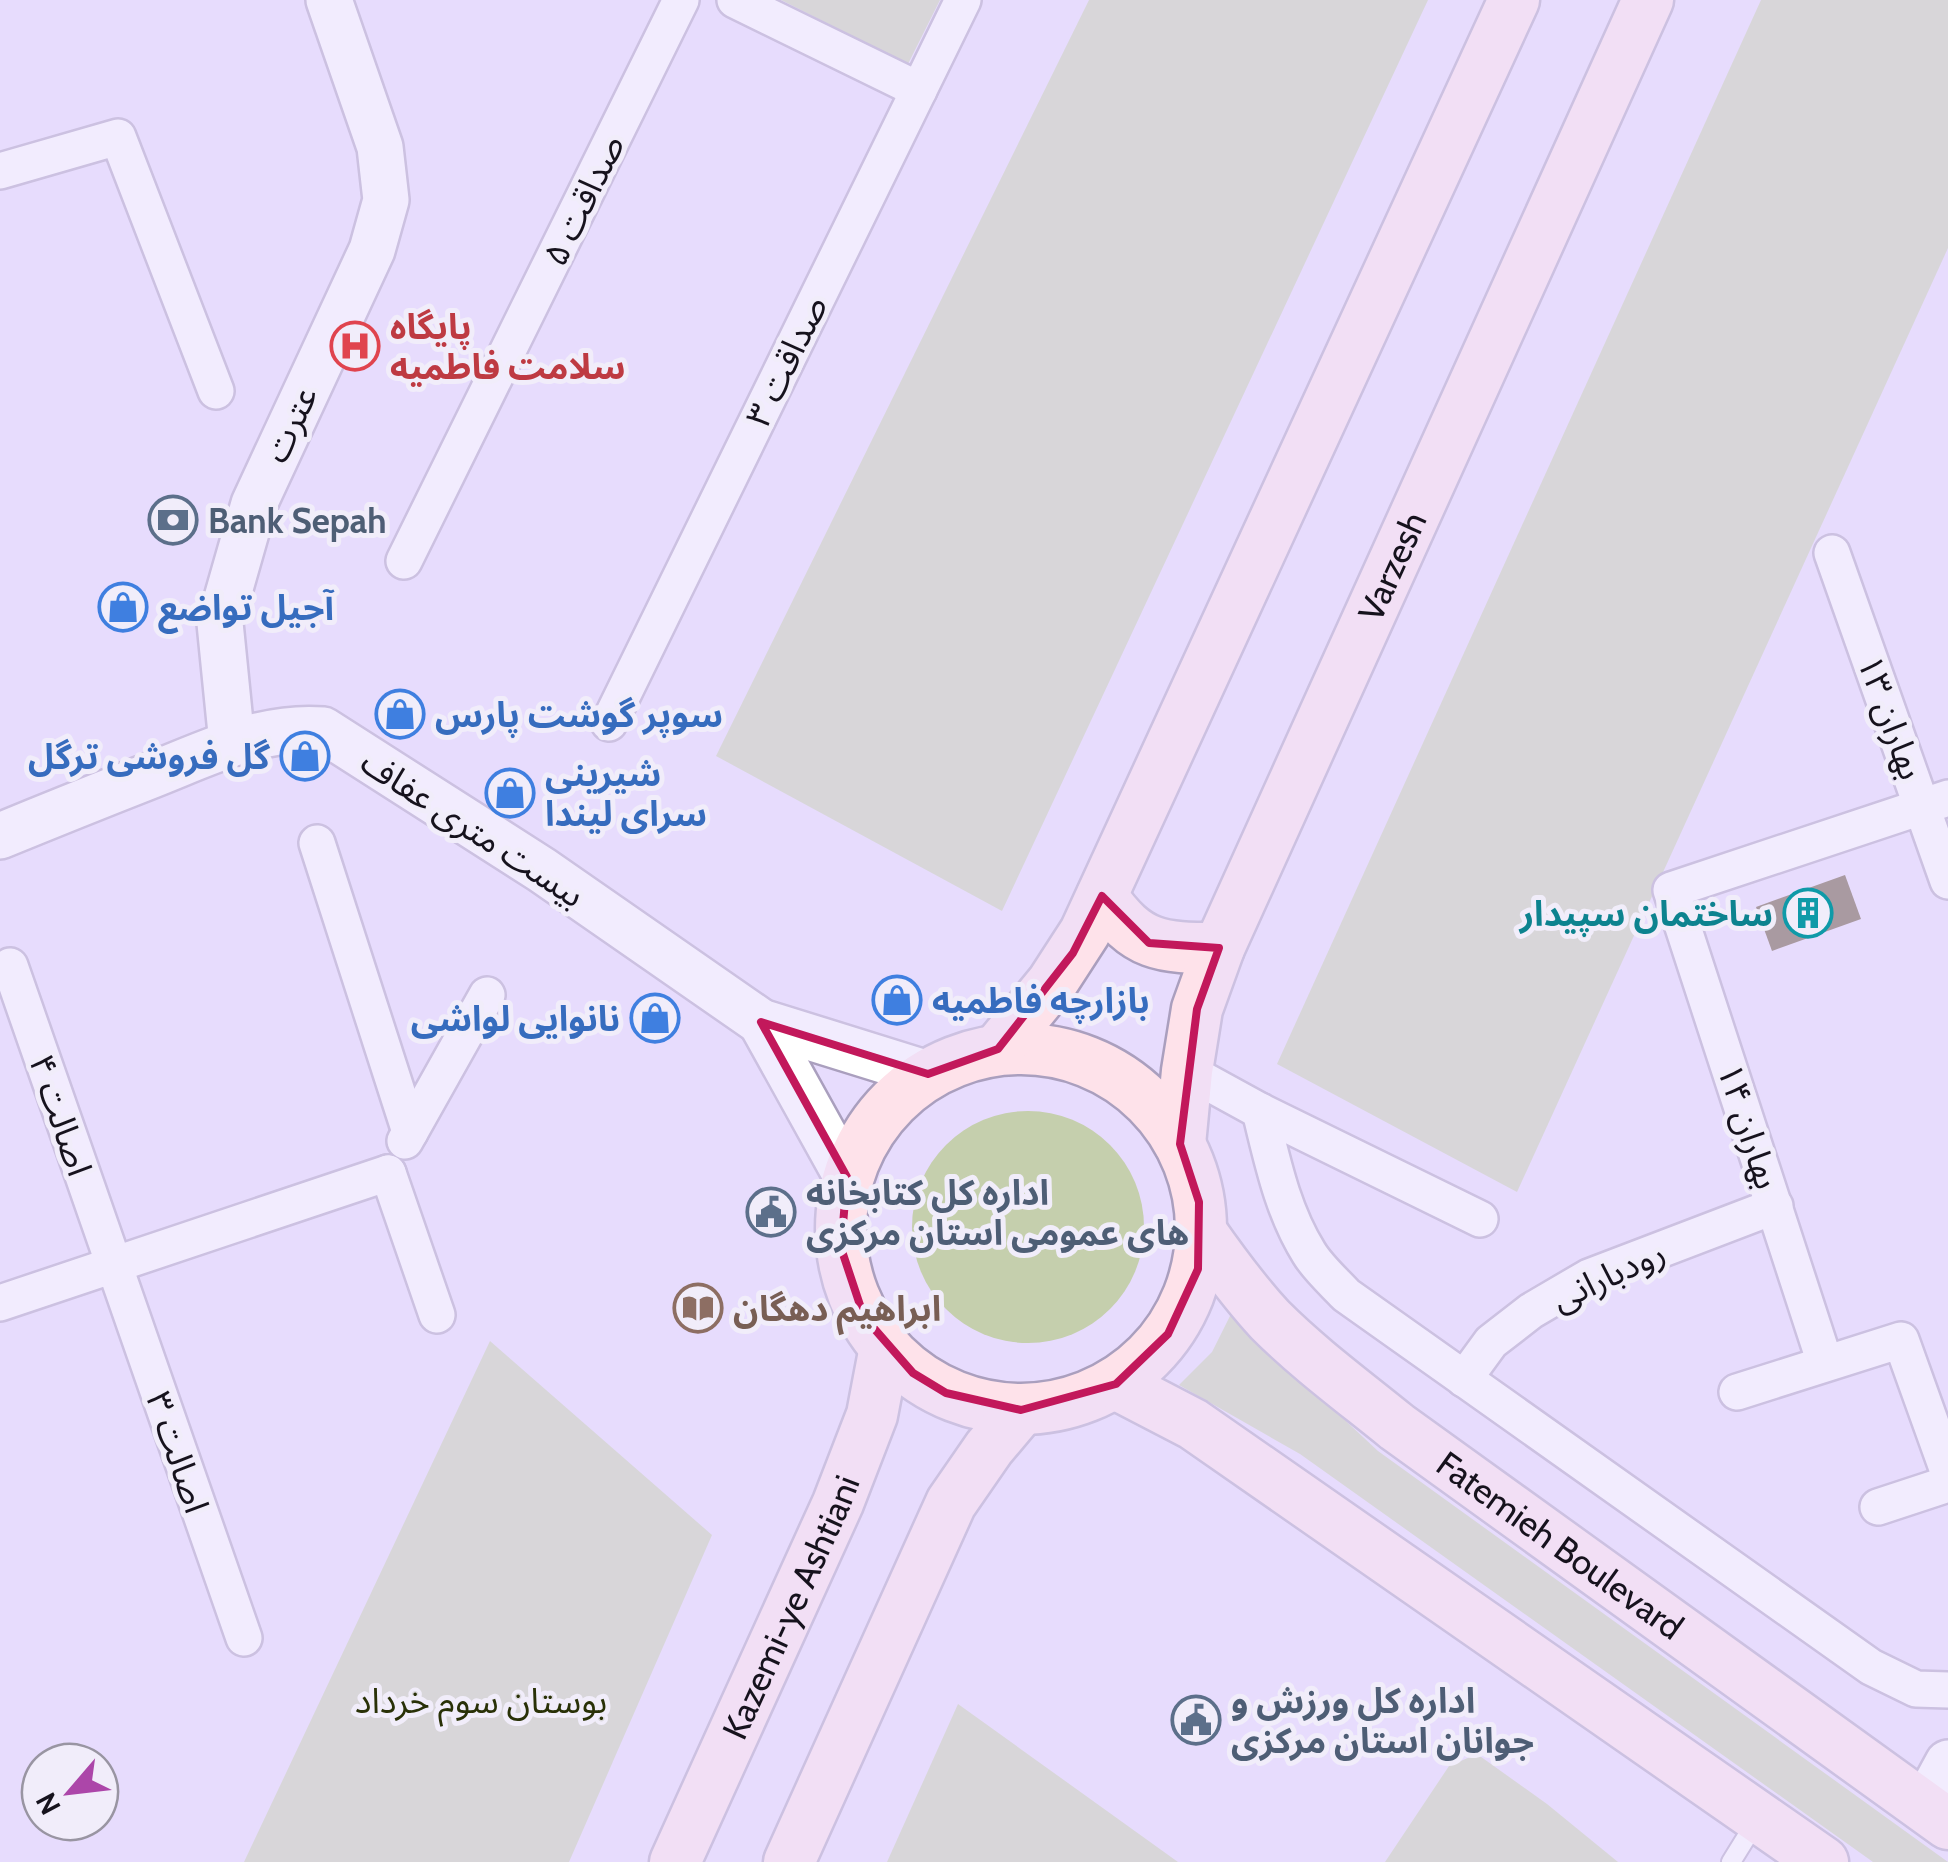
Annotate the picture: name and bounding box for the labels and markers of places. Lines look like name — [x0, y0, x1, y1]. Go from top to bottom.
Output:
place label: پایگاه سلامت فاطمیه — [390, 305, 626, 388]
hospital icon: پایگاه سلامت فاطمیه — [329, 320, 381, 372]
bank icon: Bank Sepah — [147, 494, 199, 546]
place label: Bank Sepah — [208, 499, 387, 542]
shop icon: آجیل تواضع — [97, 581, 149, 633]
place label: آجیل تواضع — [158, 586, 336, 634]
shop icon: سوپر گوشت پارس — [374, 688, 426, 740]
place label: سوپر گوشت پارس — [435, 693, 723, 738]
shop icon: گل فروشی ترگل — [279, 730, 331, 782]
place label: گل فروشی ترگل — [28, 735, 271, 778]
place label: شیرینی سرای لیندا — [545, 752, 707, 835]
shop icon: شیرینی سرای لیندا — [484, 767, 536, 819]
building icon: ساختمان سپیدار — [1782, 887, 1834, 939]
place label: ساختمان سپیدار — [1518, 892, 1773, 937]
shop icon: بازارچه فاطمیه — [871, 974, 923, 1026]
place label: بازارچه فاطمیه — [932, 979, 1150, 1024]
shop icon: نانوایی لواشی — [629, 992, 681, 1044]
place label: نانوایی لواشی — [411, 997, 620, 1040]
place label: اداره کل کتابخانه های عمومی استان مرکزی — [806, 1171, 1189, 1254]
public building icon: اداره کل کتابخانه های عمومی استان مرکزی — [745, 1186, 797, 1238]
library icon: ابراهیم دهگان — [672, 1282, 724, 1334]
place label: ابراهیم دهگان — [733, 1287, 941, 1336]
place label: اداره کل ورزش و جوانان استان مرکزی — [1231, 1679, 1534, 1762]
public building icon: اداره کل ورزش و جوانان استان مرکزی — [1170, 1694, 1222, 1746]

